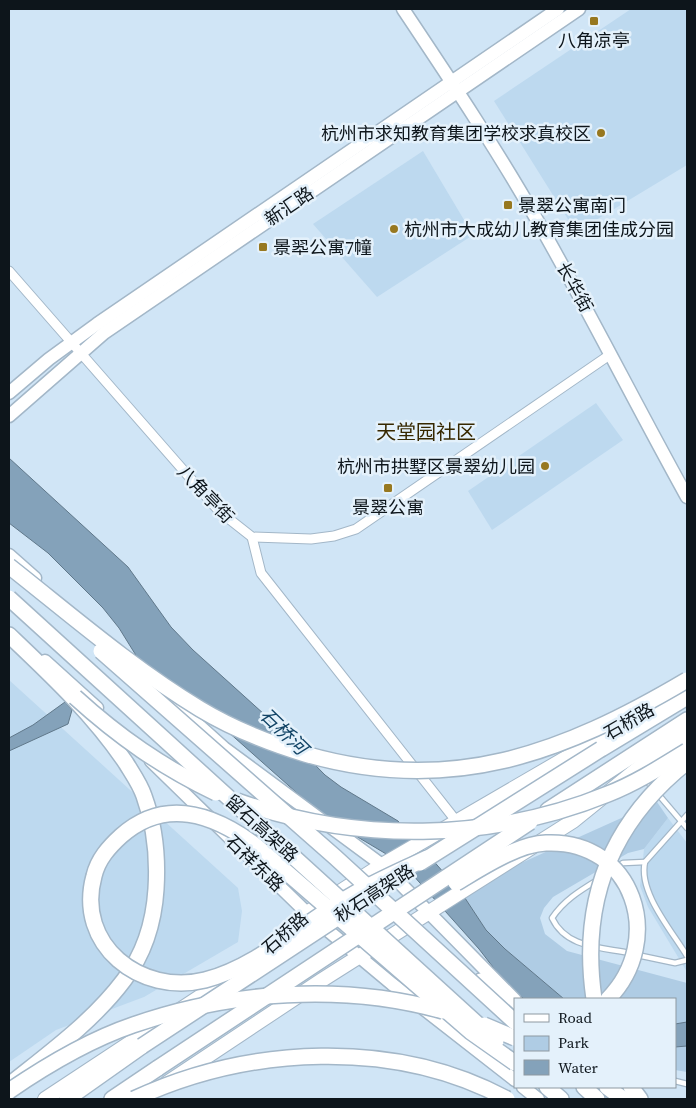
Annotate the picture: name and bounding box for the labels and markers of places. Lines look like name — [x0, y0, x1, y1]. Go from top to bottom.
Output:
marker: 八角凉亭 — [588, 15, 600, 27]
place label: 八角凉亭 — [558, 28, 630, 53]
place label: 杭州市求知教育集团学校求真校区 — [321, 121, 591, 146]
marker: 杭州市求知教育集团学校求真校区 — [595, 127, 607, 139]
place label: 景翠公寓南门 — [518, 193, 626, 218]
marker: 景翠公寓南门 — [502, 199, 514, 211]
place label: 杭州市大成幼儿教育集团佳成分园 — [404, 217, 674, 242]
marker: 杭州市大成幼儿教育集团佳成分园 — [388, 223, 400, 235]
place label: 景翆公寓7幢 — [273, 235, 372, 260]
marker: 景翆公寓7幢 — [257, 241, 269, 253]
place label: 杭州市拱墅区景翠幼儿园 — [337, 454, 535, 479]
marker: 杭州市拱墅区景翠幼儿园 — [539, 460, 551, 472]
marker: 景翠公寓 — [382, 482, 394, 494]
place label: 景翠公寓 — [352, 495, 424, 520]

